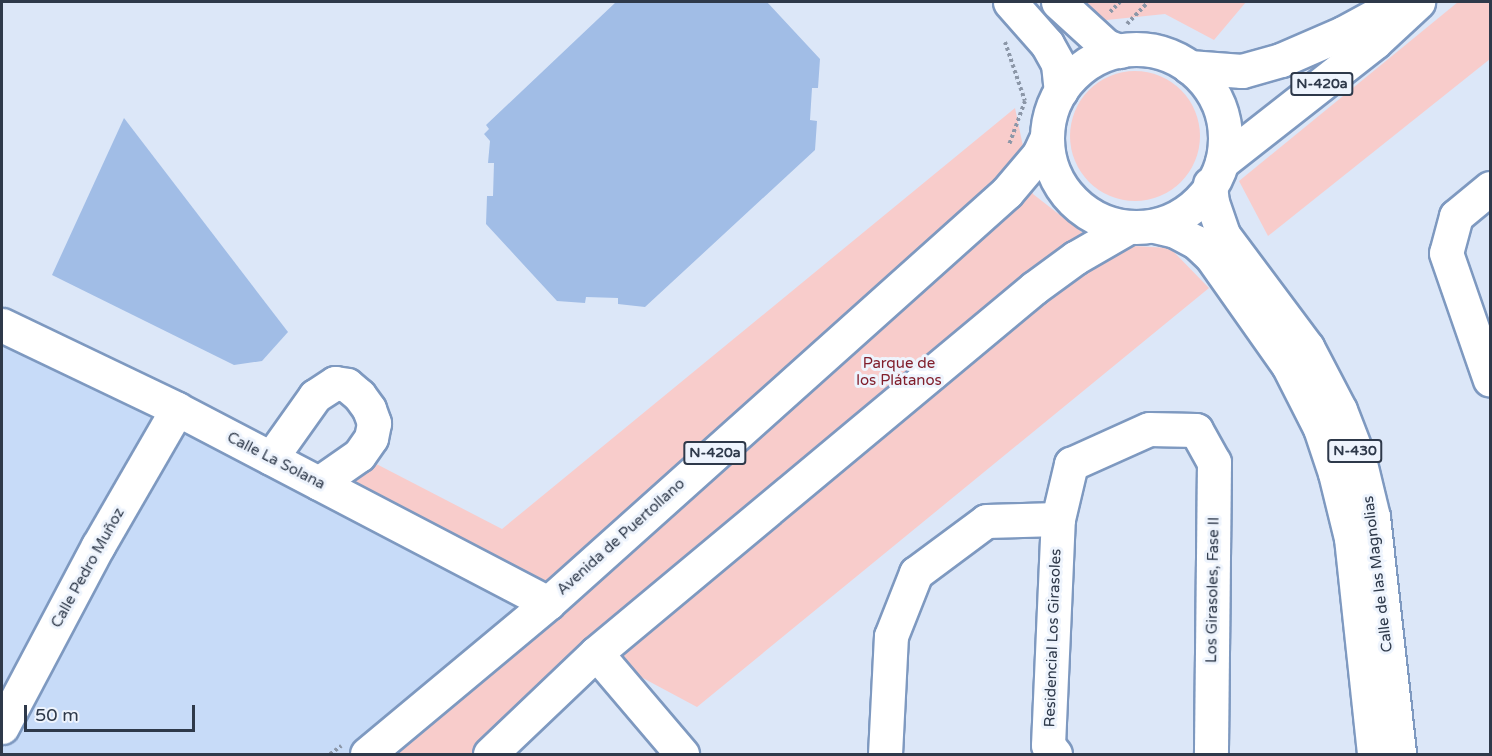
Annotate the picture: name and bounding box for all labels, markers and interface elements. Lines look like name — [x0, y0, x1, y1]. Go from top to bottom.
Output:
road number: N-420a — [1289, 73, 1355, 95]
park label: Parque de los Plátanos — [856, 354, 942, 389]
street label: Calle La Solana — [224, 429, 328, 493]
road number: N-430 — [1326, 440, 1384, 462]
road number: N-420a — [682, 442, 748, 464]
street label: Avenida de Puertollano — [553, 475, 689, 599]
street label: Calle de las Magnolias — [1359, 495, 1397, 653]
street label: Calle Pedro Muñoz — [48, 505, 128, 631]
street label: Los Girasoles, Fase II — [1203, 517, 1223, 663]
street label: Residencial Los Girasoles — [1041, 548, 1065, 728]
scale bar — [27, 693, 198, 731]
text: 50 m — [35, 704, 79, 726]

